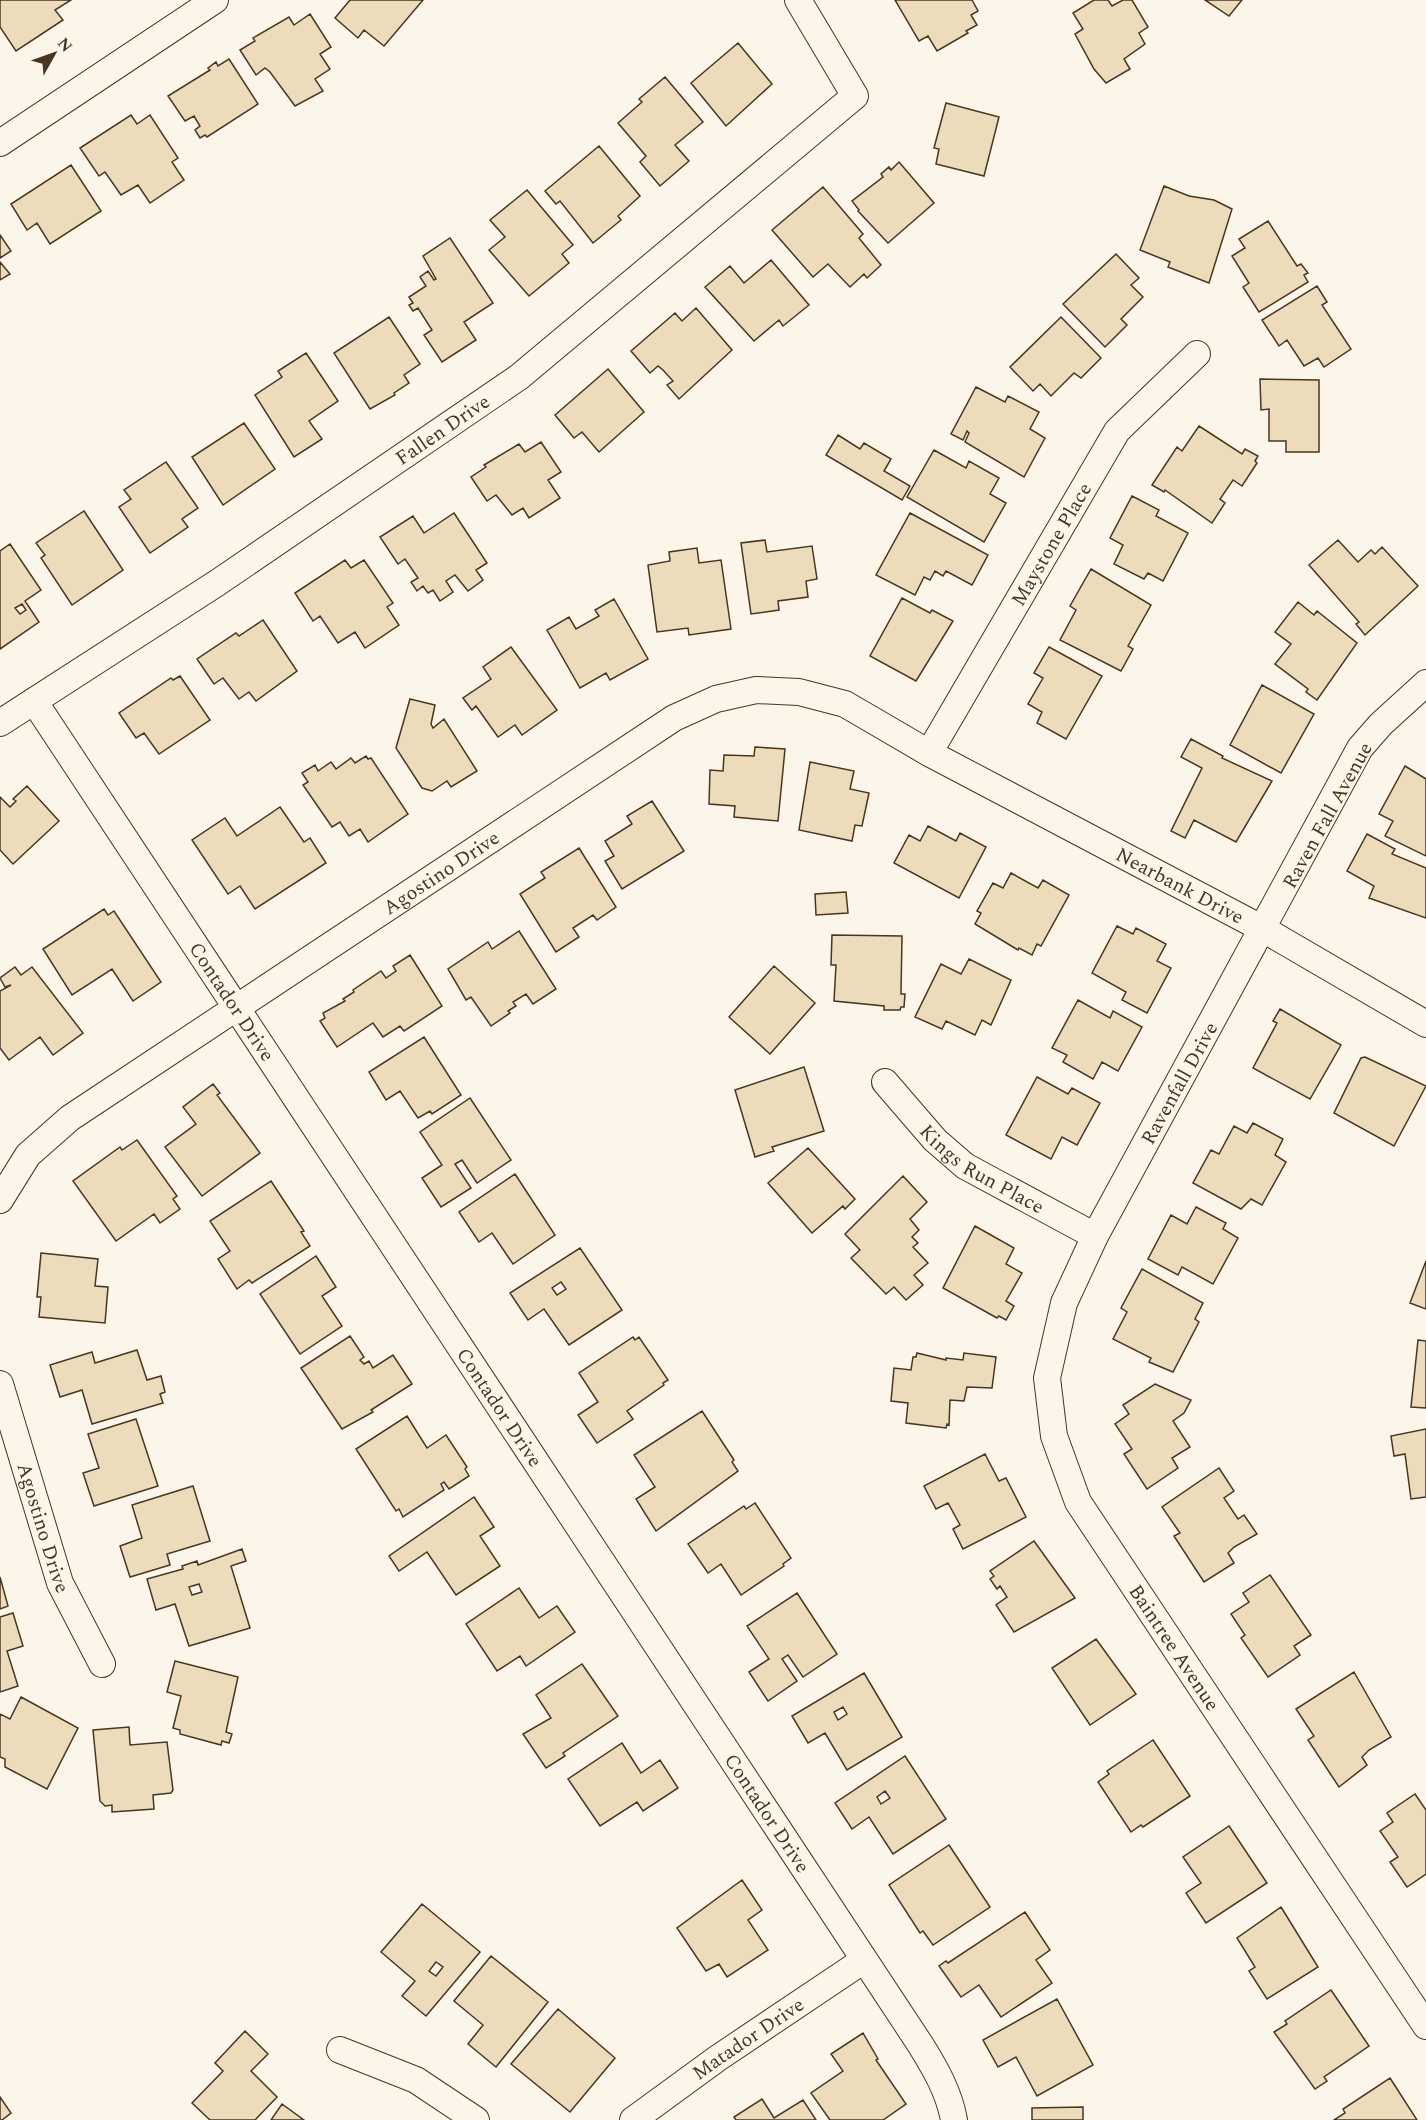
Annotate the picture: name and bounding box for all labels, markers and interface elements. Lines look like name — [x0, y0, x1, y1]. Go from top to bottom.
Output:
north arrow — [24, 24, 84, 84]
text: N — [51, 32, 78, 58]
street label: Fallen Drive — [390, 387, 496, 473]
street label: Maystone Place — [1004, 477, 1100, 612]
street label: Raven Fall Avenue — [1275, 737, 1381, 894]
street label: Agostino Drive — [377, 823, 506, 923]
street label: Nearbank Drive — [1110, 840, 1249, 932]
street label: Contador Drive — [181, 936, 282, 1068]
street label: Ravenfall Drive — [1134, 1017, 1226, 1150]
street label: Kings Run Place — [912, 1118, 1049, 1222]
street label: Contador Drive — [449, 1342, 550, 1474]
street label: Agostino Drive — [9, 1459, 77, 1599]
street label: Baintree Avenue — [1121, 1579, 1227, 1717]
street label: Contador Drive — [716, 1748, 817, 1879]
street label: Matador Drive — [686, 1990, 811, 2088]

